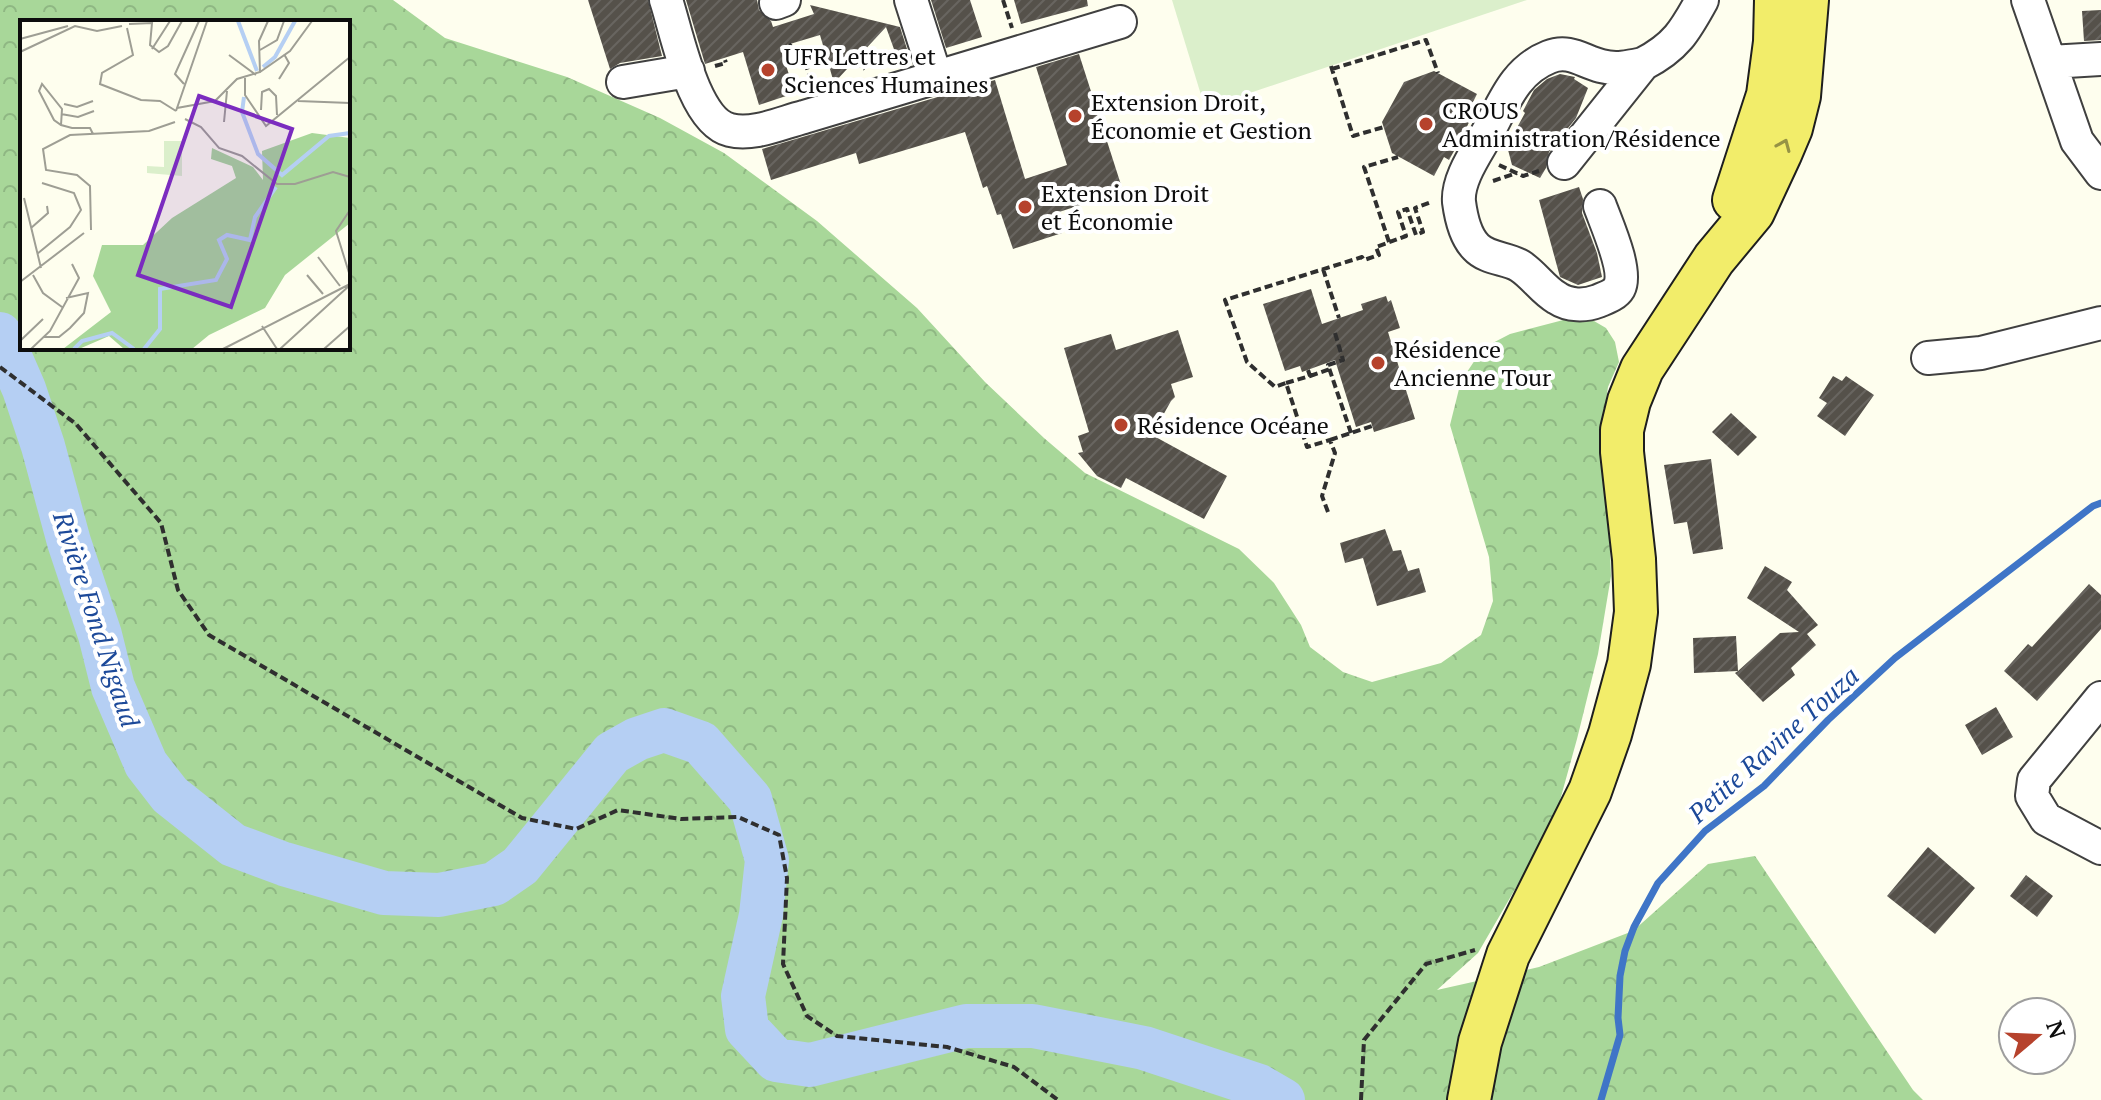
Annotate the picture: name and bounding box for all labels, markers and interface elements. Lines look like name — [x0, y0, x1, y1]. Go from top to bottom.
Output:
inset map — [20, 20, 350, 350]
place label: UFR Lettres et Sciences Humaines — [784, 40, 989, 100]
marker: UFR Lettres et Sciences Humaines — [759, 61, 777, 79]
place label: Extension Droit, Économie et Gestion — [1091, 86, 1312, 146]
place label: CROUS Administration/Résidence — [1442, 94, 1721, 154]
marker: Extension Droit, Économie et Gestion — [1066, 107, 1084, 125]
marker: CROUS Administration/Résidence — [1417, 115, 1435, 133]
one-way arrow — [1774, 139, 1791, 153]
place label: Extension Droit et Économie — [1041, 177, 1209, 237]
marker: Extension Droit et Économie — [1016, 198, 1034, 216]
place label: Résidence Ancienne Tour — [1394, 333, 1552, 393]
marker: Résidence Ancienne Tour — [1369, 354, 1387, 372]
place label: Résidence Océane — [1137, 409, 1329, 441]
marker: Résidence Océane — [1112, 416, 1130, 434]
water label: Rivière Fond Nigaud — [46, 506, 148, 732]
water label: Petite Ravine Touza — [1680, 658, 1865, 830]
north arrow — [1997, 996, 2077, 1076]
text: N — [2040, 1017, 2073, 1042]

